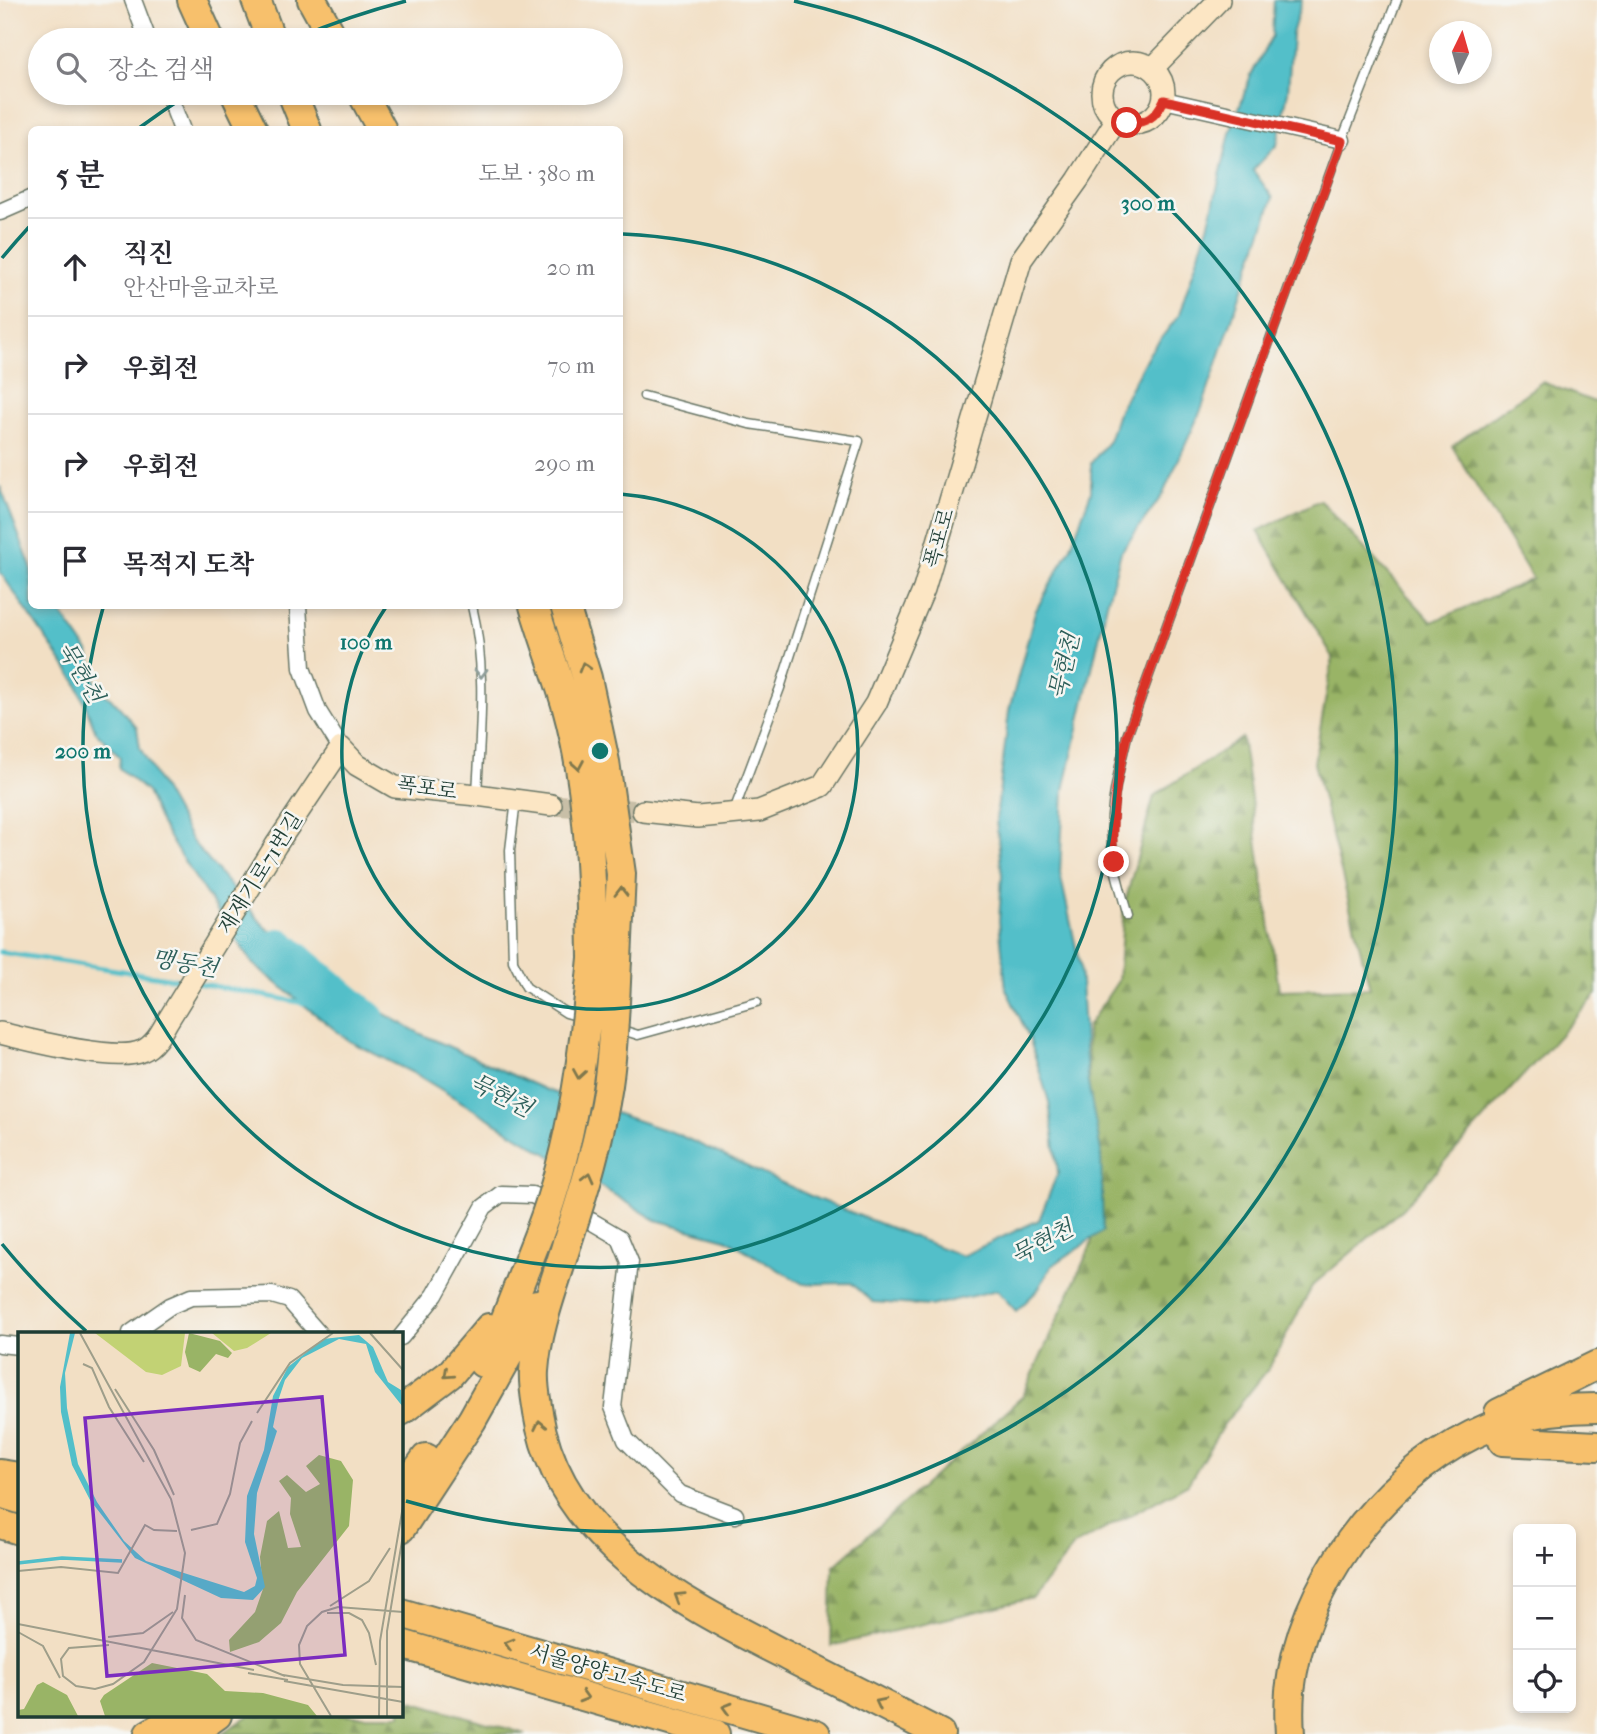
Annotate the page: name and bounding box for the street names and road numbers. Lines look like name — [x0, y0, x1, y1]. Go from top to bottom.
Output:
street label: 폭포로 — [919, 505, 959, 571]
street label: 폭포로 — [395, 772, 459, 804]
street label: 재재기로71번길 — [213, 808, 307, 938]
street label: 서울양양고속도로 — [527, 1639, 689, 1707]

